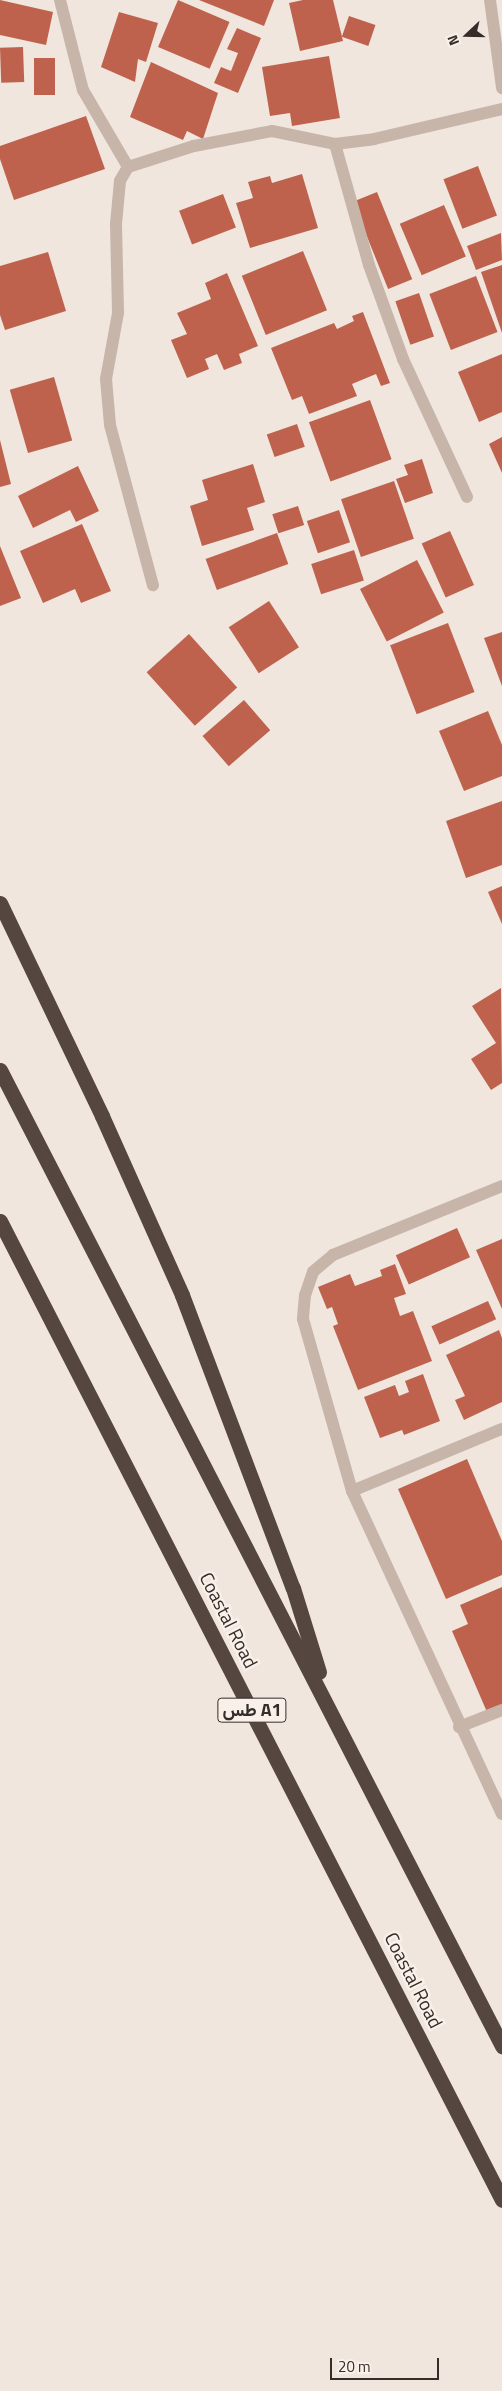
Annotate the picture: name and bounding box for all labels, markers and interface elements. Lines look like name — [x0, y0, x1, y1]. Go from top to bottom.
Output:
north arrow — [442, 10, 492, 60]
text: N — [441, 32, 464, 49]
street label: Coastal Road — [195, 1568, 263, 1672]
road number: طس A1 — [217, 1694, 287, 1726]
street label: Coastal Road — [380, 1928, 448, 2032]
scale bar — [332, 2348, 441, 2380]
text: 20 m — [338, 2355, 371, 2378]

